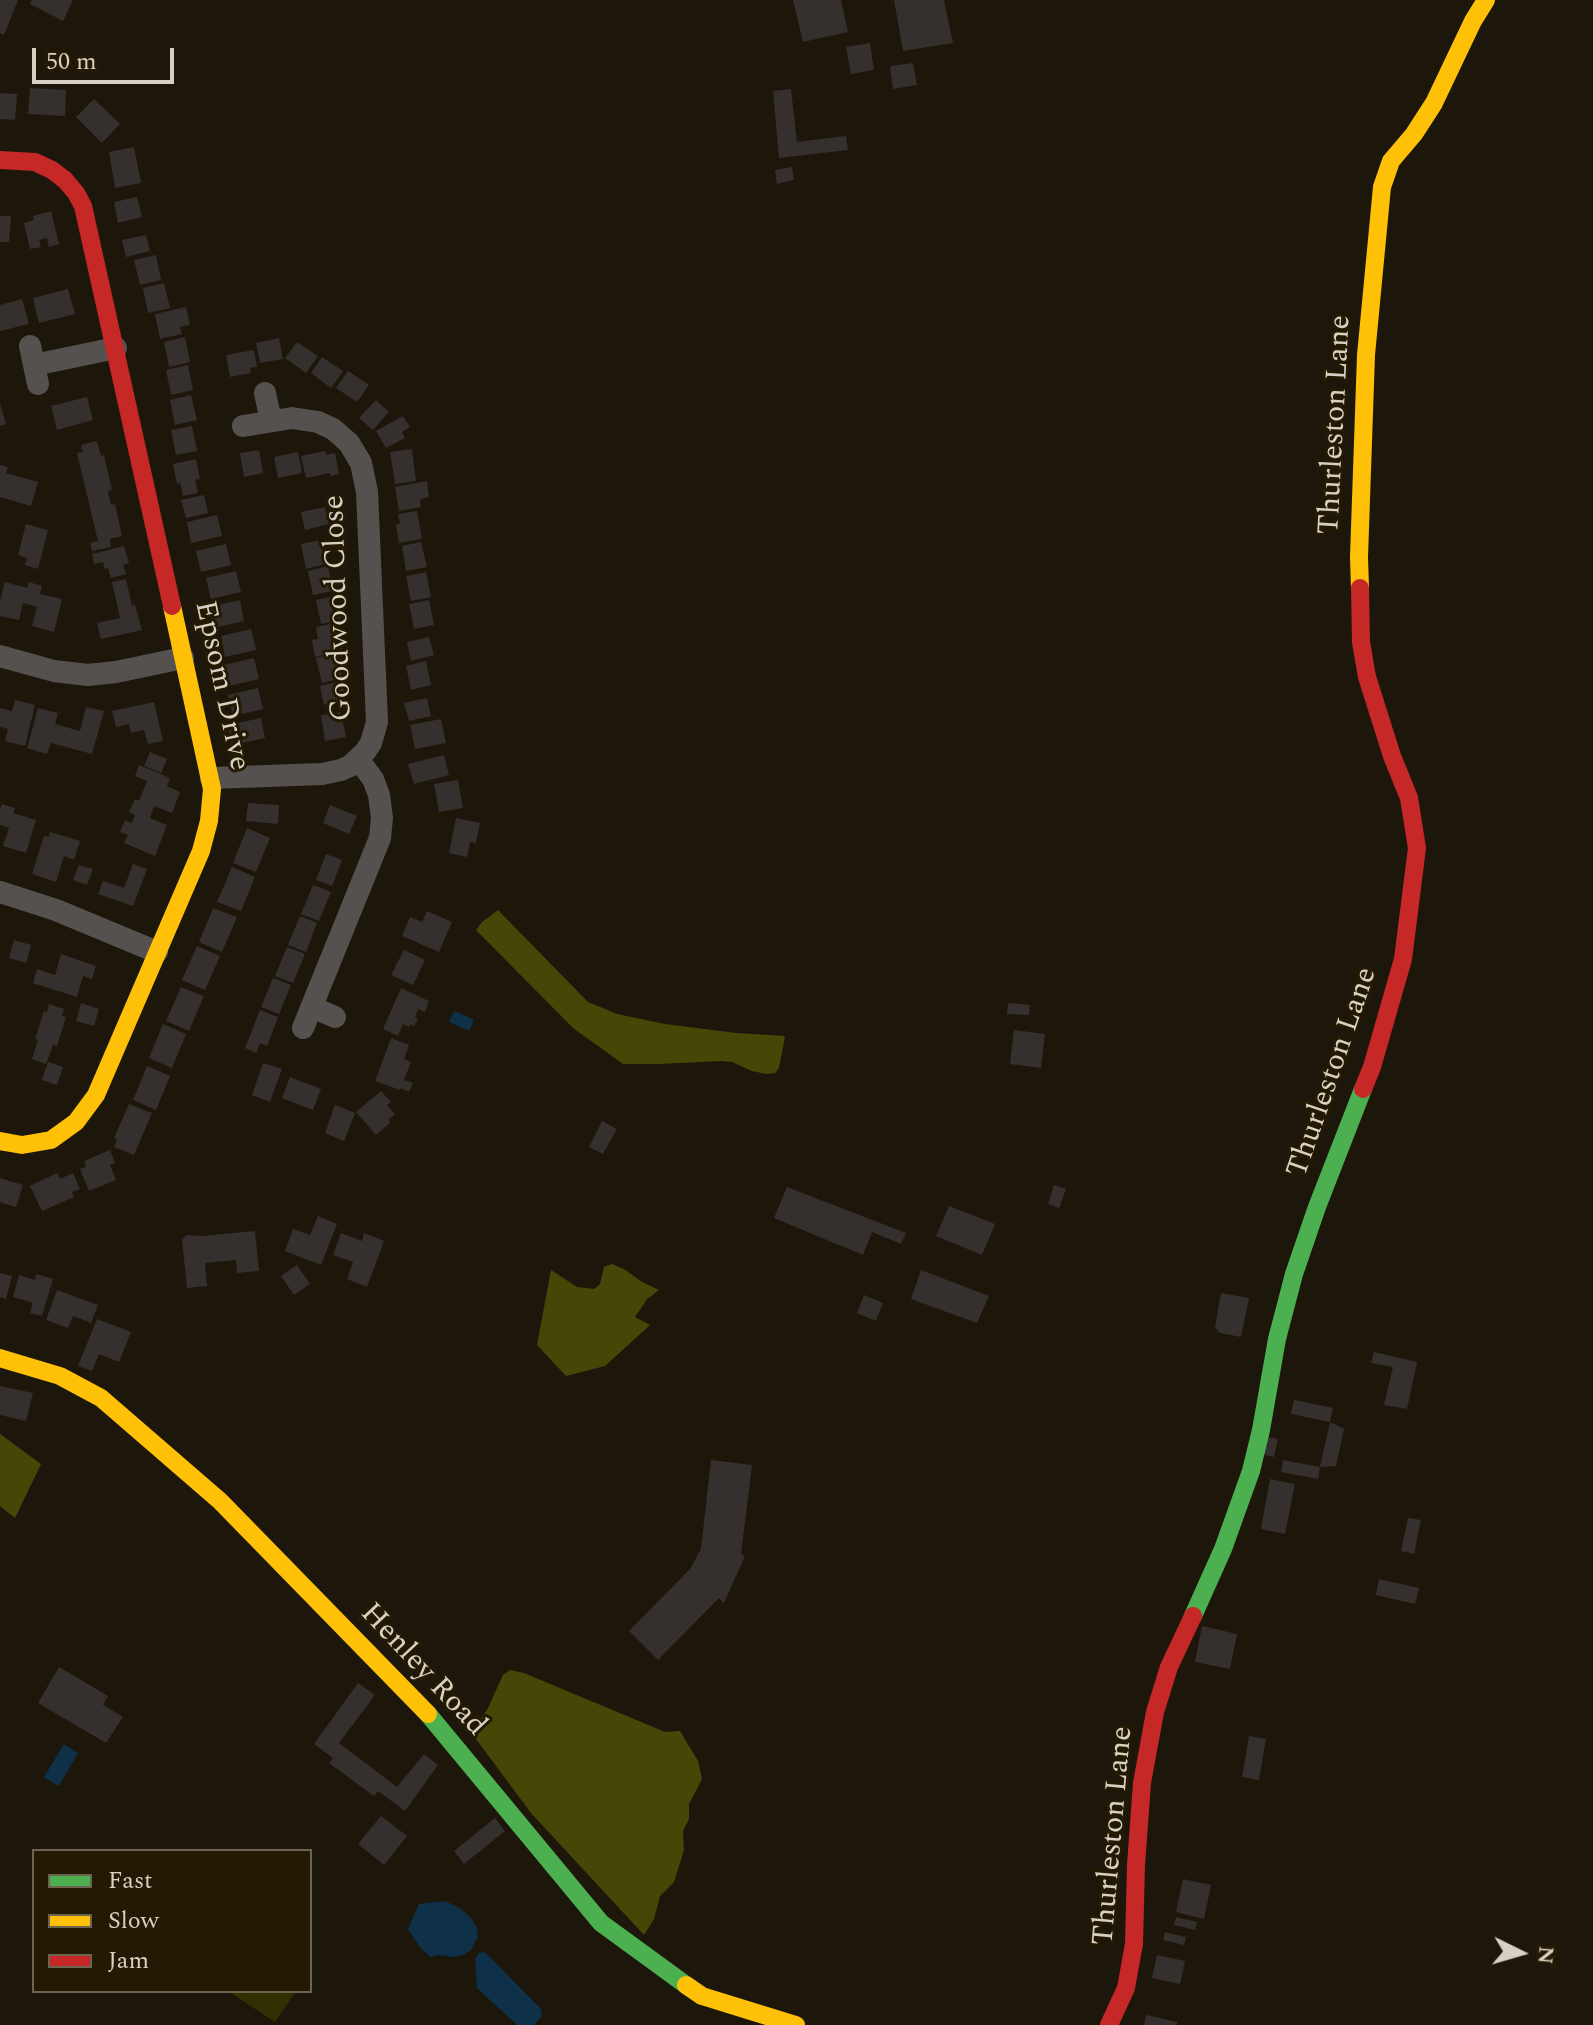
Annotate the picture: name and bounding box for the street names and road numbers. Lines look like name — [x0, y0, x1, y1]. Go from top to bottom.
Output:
street label: Thurleston Lane — [1313, 314, 1361, 536]
street label: Goodwood Close — [318, 494, 362, 722]
street label: Epsom Drive — [184, 598, 256, 774]
street label: Thurleston Lane — [1281, 963, 1387, 1183]
street label: Henley Road — [351, 1597, 493, 1745]
street label: Thurleston Lane — [1087, 1725, 1143, 1947]

